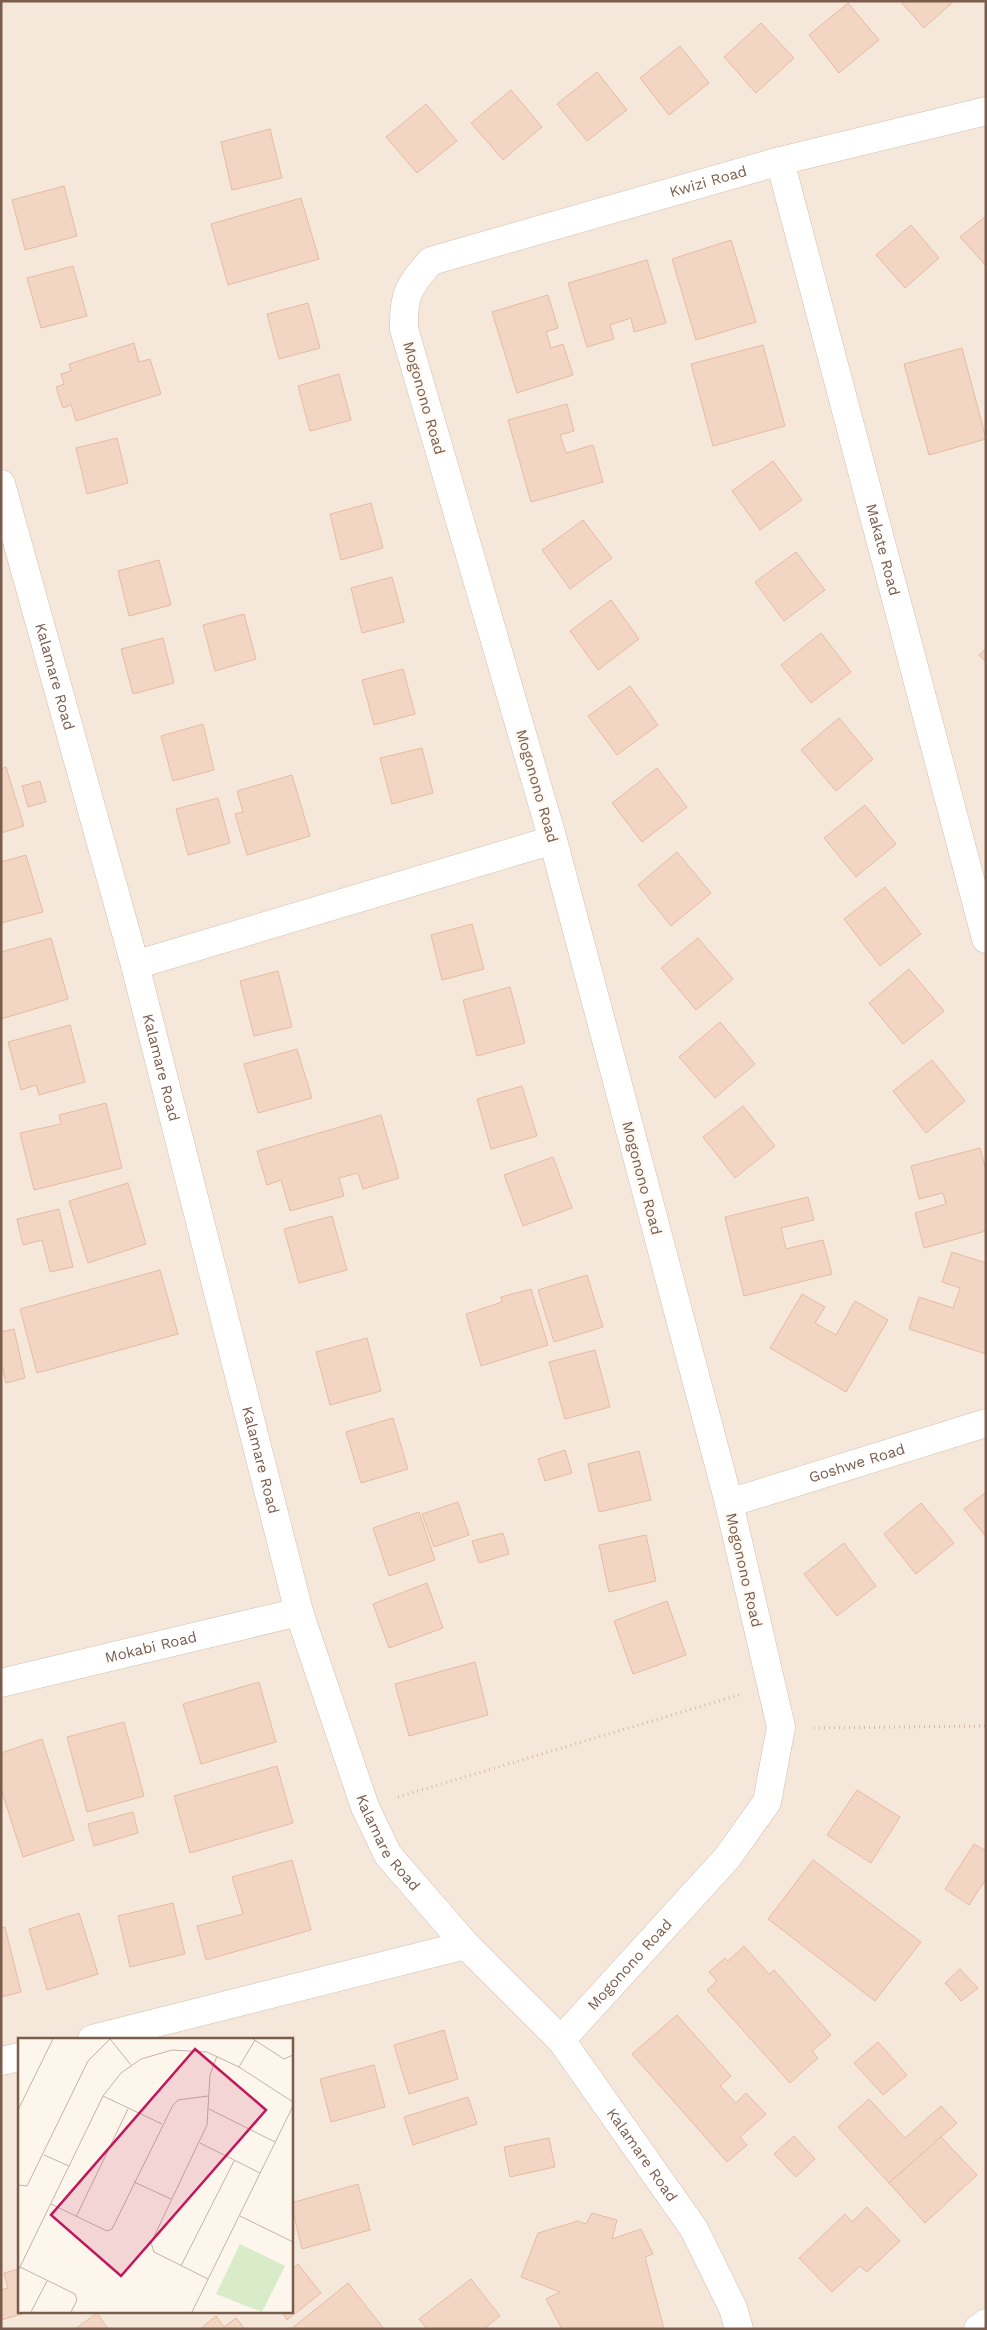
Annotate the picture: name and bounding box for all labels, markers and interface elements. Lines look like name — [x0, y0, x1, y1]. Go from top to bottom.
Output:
street label: Kwizi Road — [667, 162, 749, 201]
street label: Mogonono Road — [399, 339, 449, 457]
street label: Makate Road — [862, 502, 904, 598]
street label: Kalamare Road — [31, 621, 78, 732]
street label: Mogonono Road — [512, 727, 562, 845]
street label: Kalamare Road — [139, 1012, 183, 1123]
street label: Mogonono Road — [618, 1119, 666, 1237]
street label: Kalamare Road — [238, 1404, 283, 1516]
street label: Goshwe Road — [807, 1440, 907, 1487]
street label: Mogonono Road — [722, 1511, 766, 1629]
street label: Mokabi Road — [103, 1628, 198, 1667]
street label: Kalamare Road — [352, 1792, 424, 1894]
street label: Mogonono Road — [584, 1915, 676, 2014]
inset map — [18, 2038, 292, 2312]
street label: Kalamare Road — [603, 2105, 681, 2205]

